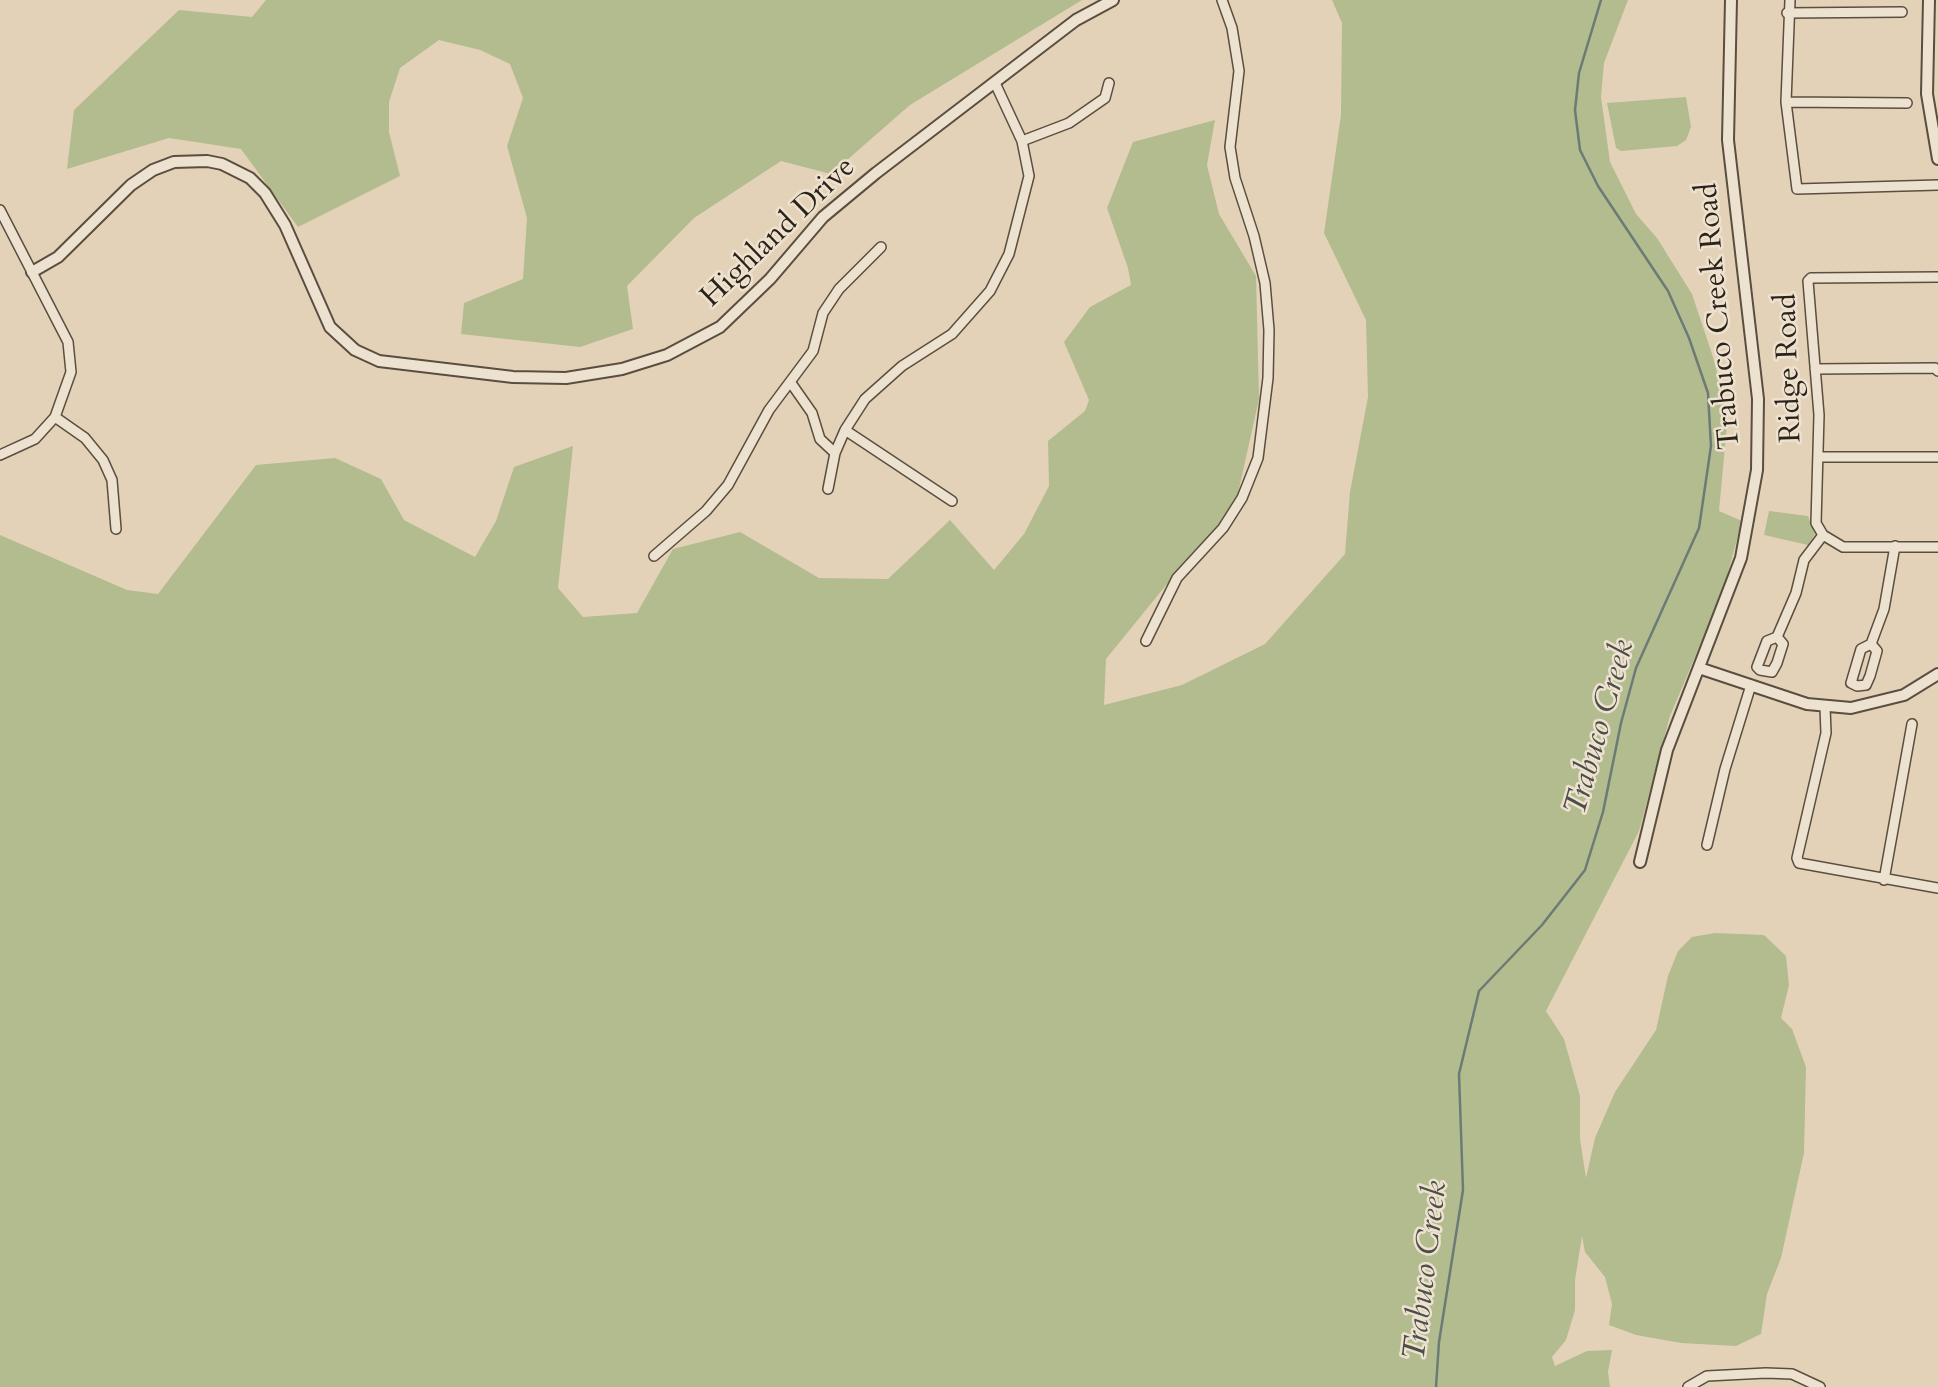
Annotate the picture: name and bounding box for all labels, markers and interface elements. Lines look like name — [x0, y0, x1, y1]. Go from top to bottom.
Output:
street label: Highland Drive — [694, 150, 864, 316]
street label: Trabuco Creek Road — [1690, 181, 1750, 451]
street label: Ridge Road — [1769, 293, 1811, 443]
water label: Trabuco Creek — [1558, 636, 1644, 820]
water label: Trabuco Creek — [1397, 1179, 1457, 1363]

